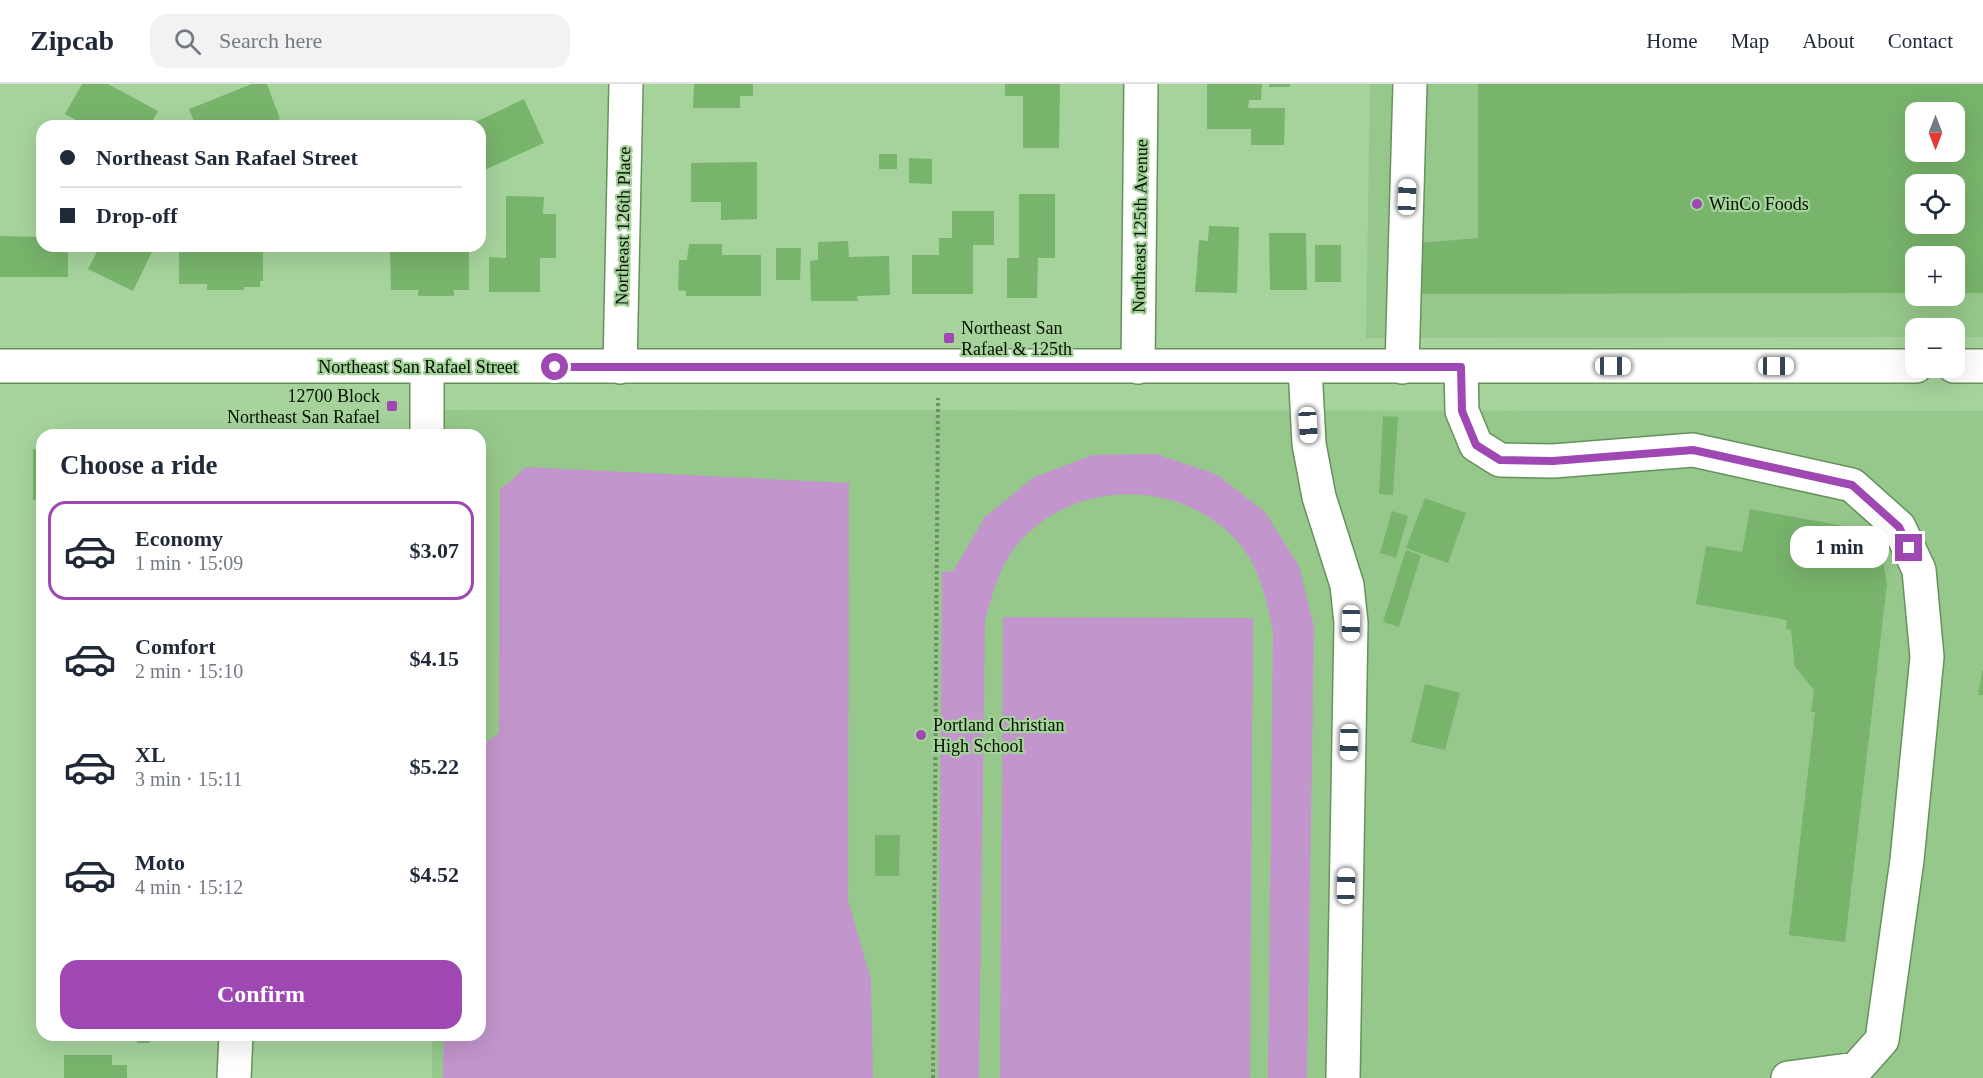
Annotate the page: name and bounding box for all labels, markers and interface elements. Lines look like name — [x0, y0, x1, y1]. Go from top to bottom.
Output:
search box — [150, 14, 570, 68]
text: Zipcab — [30, 25, 114, 56]
icon: search — [171, 25, 204, 58]
text: Search here — [219, 28, 322, 53]
text: Home — [1646, 29, 1698, 53]
text: Map — [1731, 29, 1769, 53]
text: About — [1802, 29, 1855, 53]
text: Contact — [1888, 29, 1953, 53]
north arrow — [1905, 102, 1965, 162]
map controls — [1905, 102, 1965, 378]
street label: Northeast 125th Avenue — [1128, 139, 1152, 313]
text: Northeast San Rafael Street — [96, 145, 358, 170]
street label: Northeast 126th Place — [612, 146, 634, 306]
button: locate — [1905, 174, 1965, 234]
car — [1397, 179, 1417, 215]
place label: WinCo Foods — [1709, 194, 1809, 214]
marker: WinCo Foods — [1690, 197, 1704, 211]
text: Drop-off — [96, 203, 177, 228]
button: + — [1905, 246, 1965, 306]
place label: Northeast San Rafael & 125th — [961, 318, 1072, 359]
button: − — [1905, 318, 1965, 378]
marker: Northeast San Rafael & 125th — [942, 331, 956, 345]
route start — [541, 353, 568, 380]
street label: Northeast San Rafael Street — [318, 357, 518, 377]
car — [1595, 357, 1631, 375]
car — [1758, 357, 1794, 375]
place label: 12700 Block Northeast San Rafael — [227, 386, 380, 427]
marker: 12700 Block Northeast San Rafael — [385, 399, 399, 413]
car — [1298, 406, 1318, 444]
text: Choose a ride — [60, 450, 218, 480]
icon: car — [63, 524, 117, 578]
text: Economy — [135, 526, 223, 551]
callout: 1 min — [1789, 527, 1888, 569]
route end — [1895, 534, 1922, 561]
text: 1 min — [1815, 536, 1864, 558]
text: $3.07 — [410, 538, 459, 563]
text: 1 min · 15:09 — [135, 552, 243, 574]
car — [1342, 605, 1360, 641]
icon: car — [63, 632, 117, 686]
text: Comfort — [135, 634, 216, 659]
text: $4.15 — [410, 646, 459, 671]
text: 2 min · 15:10 — [135, 660, 243, 682]
place label: Portland Christian High School — [933, 715, 1065, 756]
car — [1340, 724, 1358, 760]
marker: Portland Christian High School — [914, 728, 928, 742]
icon: car — [63, 740, 117, 794]
text: XL — [135, 742, 166, 767]
text: $5.22 — [410, 754, 459, 779]
text: 3 min · 15:11 — [135, 768, 243, 790]
icon: car — [63, 848, 117, 902]
text: Moto — [135, 850, 185, 875]
text: $4.52 — [410, 862, 459, 887]
car — [1337, 868, 1355, 904]
text: 4 min · 15:12 — [135, 876, 243, 898]
button: Confirm — [60, 960, 462, 1029]

